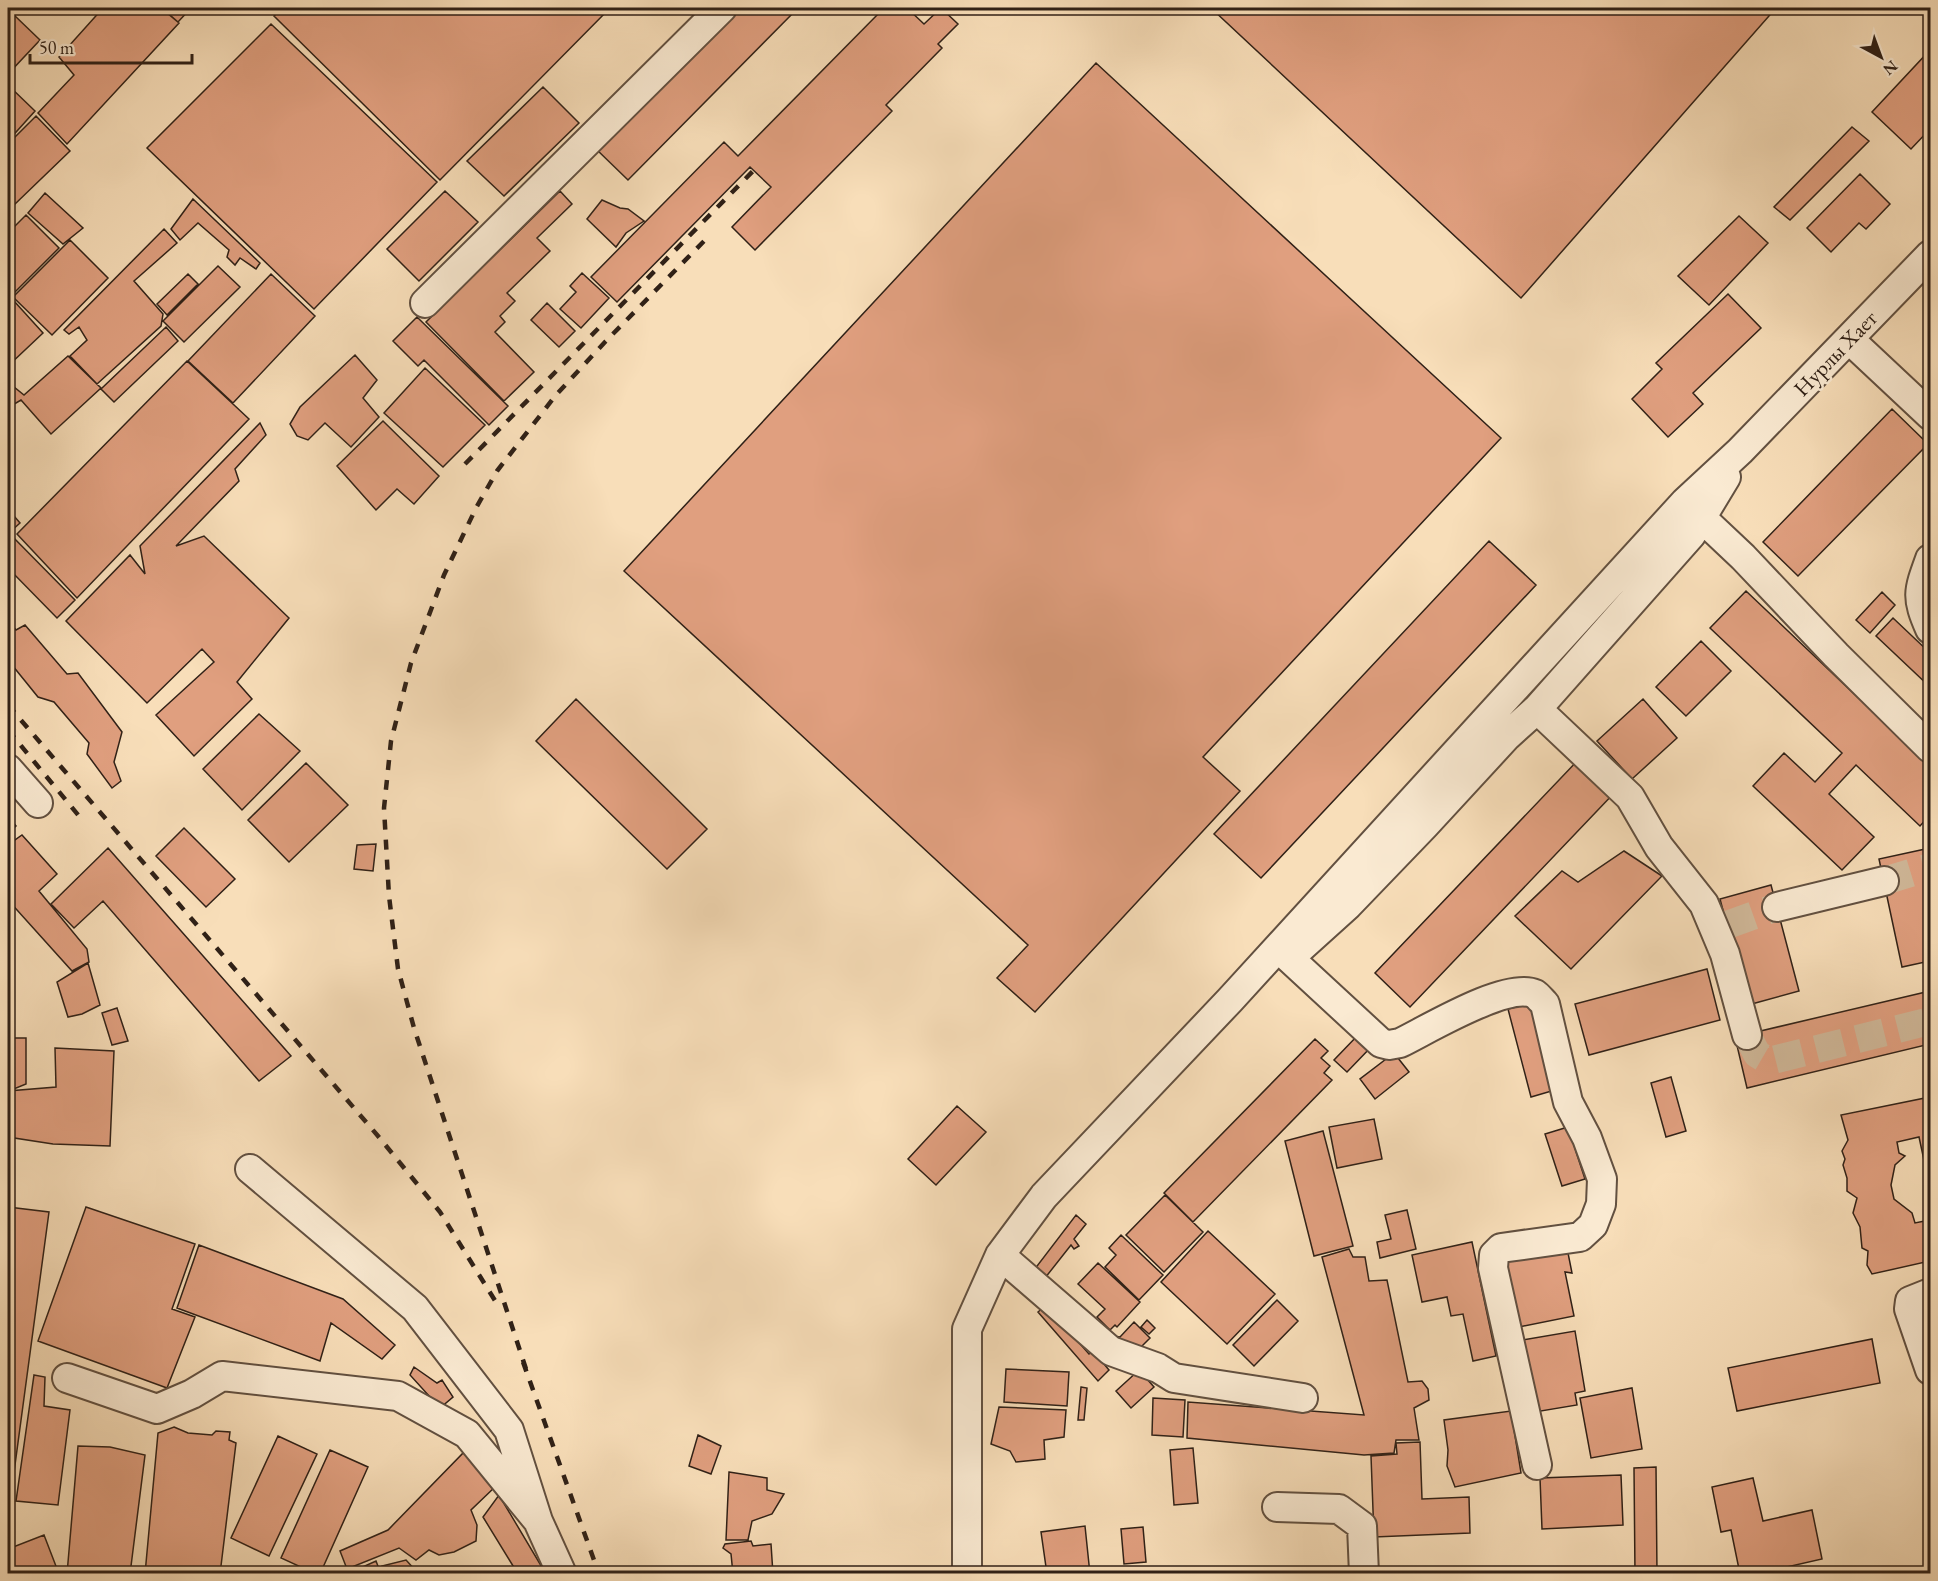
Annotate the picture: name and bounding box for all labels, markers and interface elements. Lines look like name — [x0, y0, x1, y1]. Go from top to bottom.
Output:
scale bar — [30, 27, 192, 65]
north arrow — [1851, 27, 1911, 87]
text: 50 m — [39, 36, 74, 59]
text: N — [1879, 56, 1902, 80]
street label: Нурлы Хает — [1787, 304, 1884, 403]

